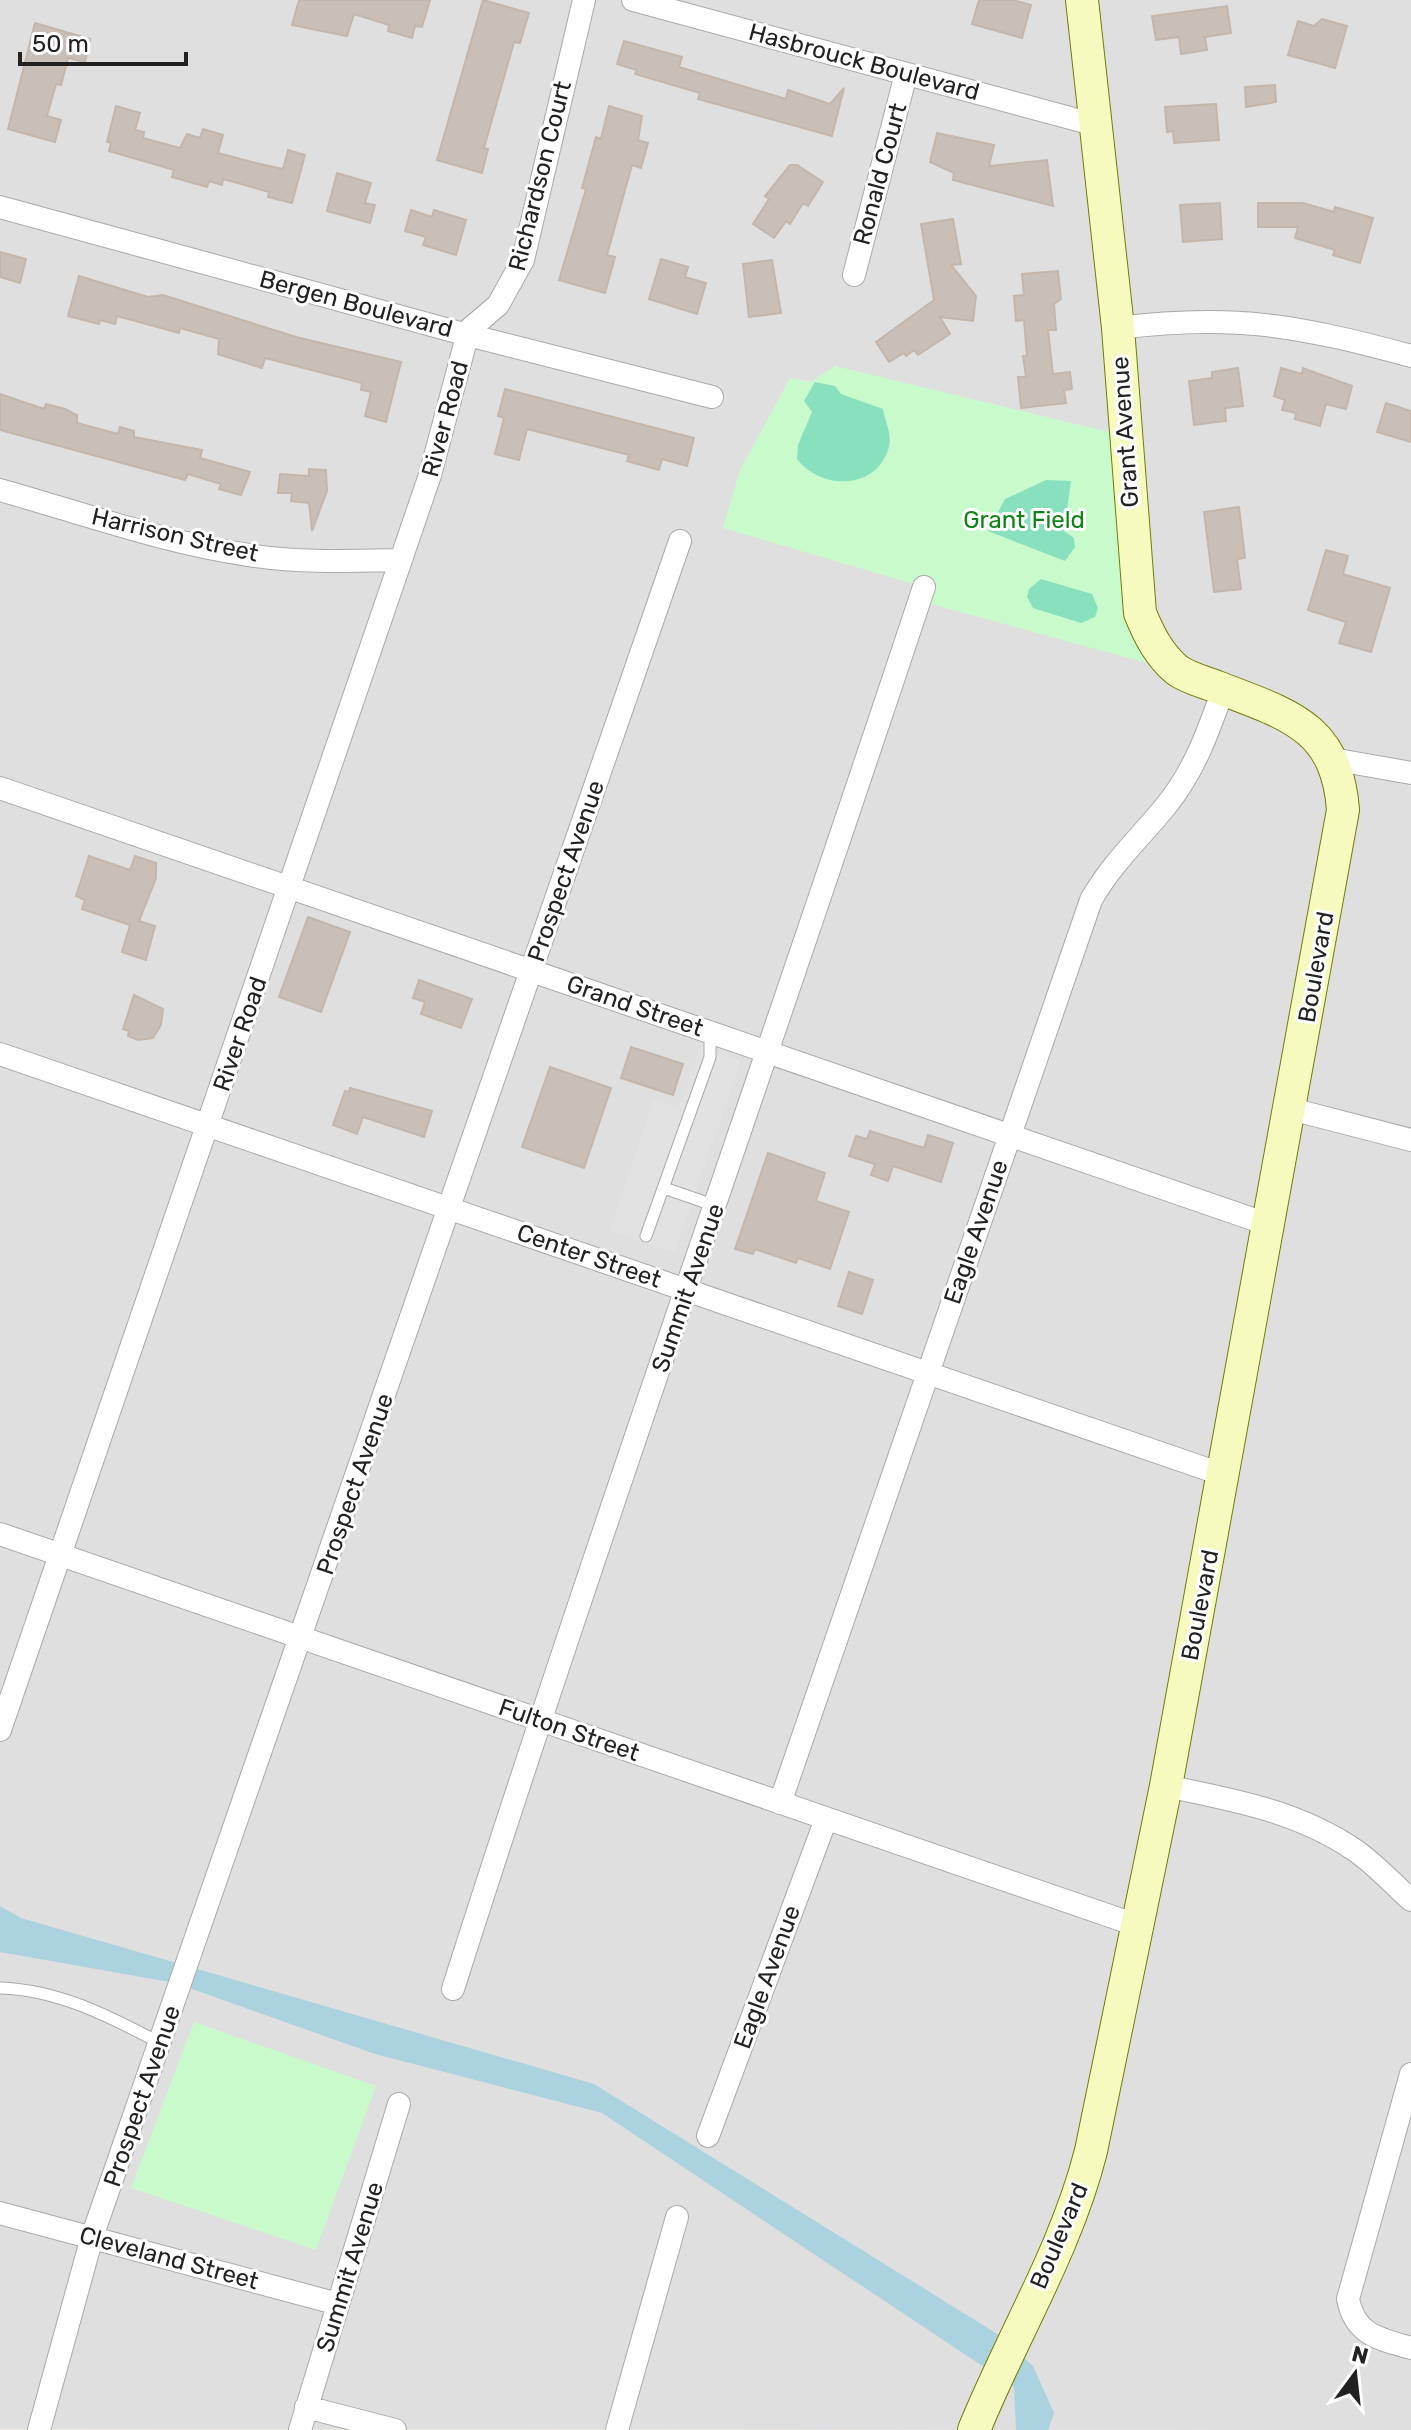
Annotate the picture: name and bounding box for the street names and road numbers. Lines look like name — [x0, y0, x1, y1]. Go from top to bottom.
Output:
street label: Hasbrouck Boulevard — [746, 18, 982, 106]
street label: Richardson Court — [503, 78, 577, 274]
street label: Ronald Court — [848, 100, 912, 248]
street label: Bergen Boulevard — [256, 265, 456, 343]
street label: Grant Avenue — [1106, 355, 1144, 509]
street label: River Road — [416, 358, 474, 480]
street label: Harrison Street — [89, 502, 261, 568]
street label: Prospect Avenue — [522, 777, 610, 965]
street label: Boulevard — [1292, 909, 1340, 1025]
street label: Grand Street — [563, 970, 707, 1042]
street label: River Road — [207, 973, 273, 1095]
street label: Eagle Avenue — [938, 1156, 1014, 1308]
street label: Summit Avenue — [646, 1200, 730, 1376]
street label: Center Street — [513, 1218, 665, 1294]
street label: Prospect Avenue — [311, 1390, 399, 1578]
street label: Boulevard — [1176, 1547, 1224, 1663]
street label: Fulton Street — [495, 1693, 643, 1767]
street label: Eagle Avenue — [728, 1901, 806, 2053]
street label: Prospect Avenue — [98, 2002, 186, 2190]
street label: Summit Avenue — [311, 2178, 389, 2356]
street label: Boulevard — [1024, 2179, 1094, 2293]
street label: Cleveland Street — [76, 2221, 262, 2295]

